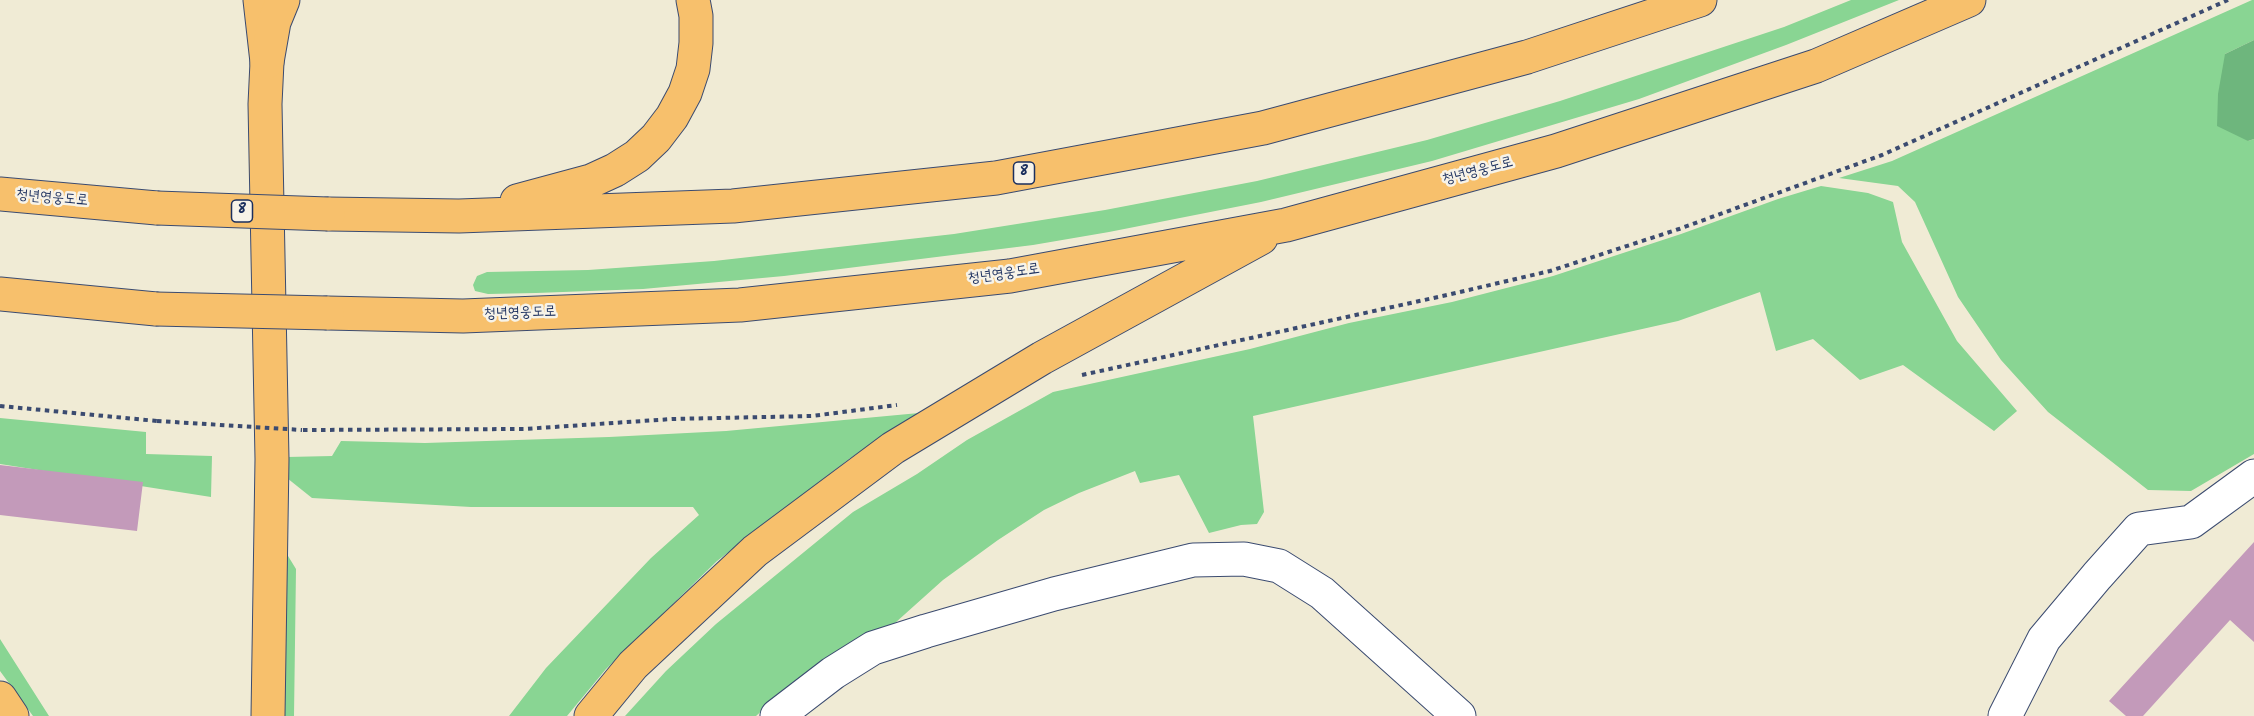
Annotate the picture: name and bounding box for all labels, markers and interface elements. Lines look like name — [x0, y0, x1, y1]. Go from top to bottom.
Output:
street label: 청년영웅도로 — [1441, 154, 1515, 190]
road number: 8 — [1014, 162, 1034, 184]
street label: 청년영웅도로 — [15, 187, 89, 211]
road number: 8 — [232, 200, 252, 222]
street label: 청년영웅도로 — [967, 261, 1041, 289]
street label: 청년영웅도로 — [483, 304, 557, 324]

